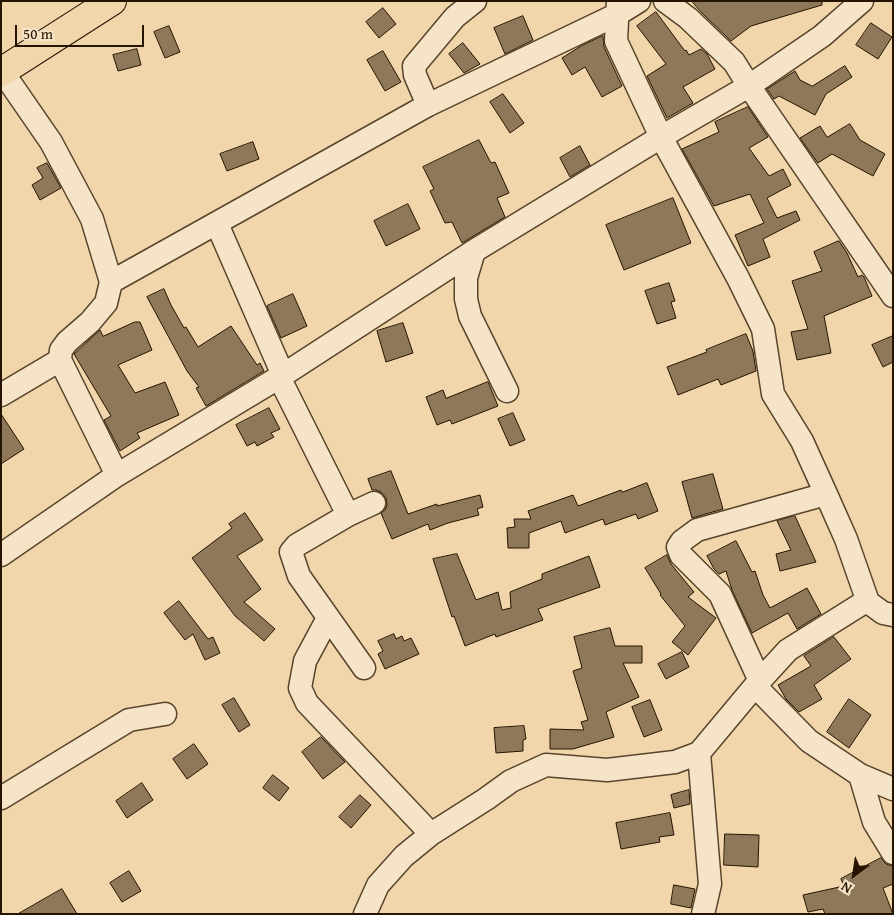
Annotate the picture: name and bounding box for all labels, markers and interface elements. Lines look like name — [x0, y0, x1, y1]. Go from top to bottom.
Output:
scale bar — [18, 15, 146, 47]
text: 50 m — [23, 23, 53, 44]
north arrow — [829, 850, 879, 900]
text: N — [837, 877, 855, 899]

